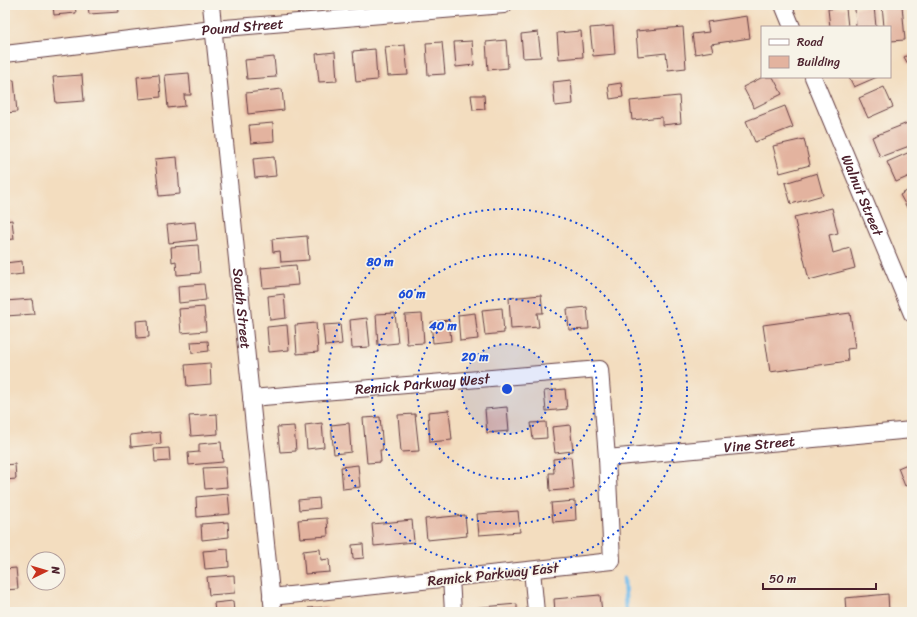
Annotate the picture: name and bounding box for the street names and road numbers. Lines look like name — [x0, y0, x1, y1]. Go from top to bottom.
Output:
street label: Pound Street — [200, 11, 285, 43]
street label: Walnut Street — [834, 151, 891, 241]
street label: South Street — [225, 267, 258, 350]
street label: Remick Parkway West — [354, 366, 492, 402]
street label: Vine Street — [723, 429, 796, 460]
street label: Remick Parkway East — [426, 555, 561, 594]

